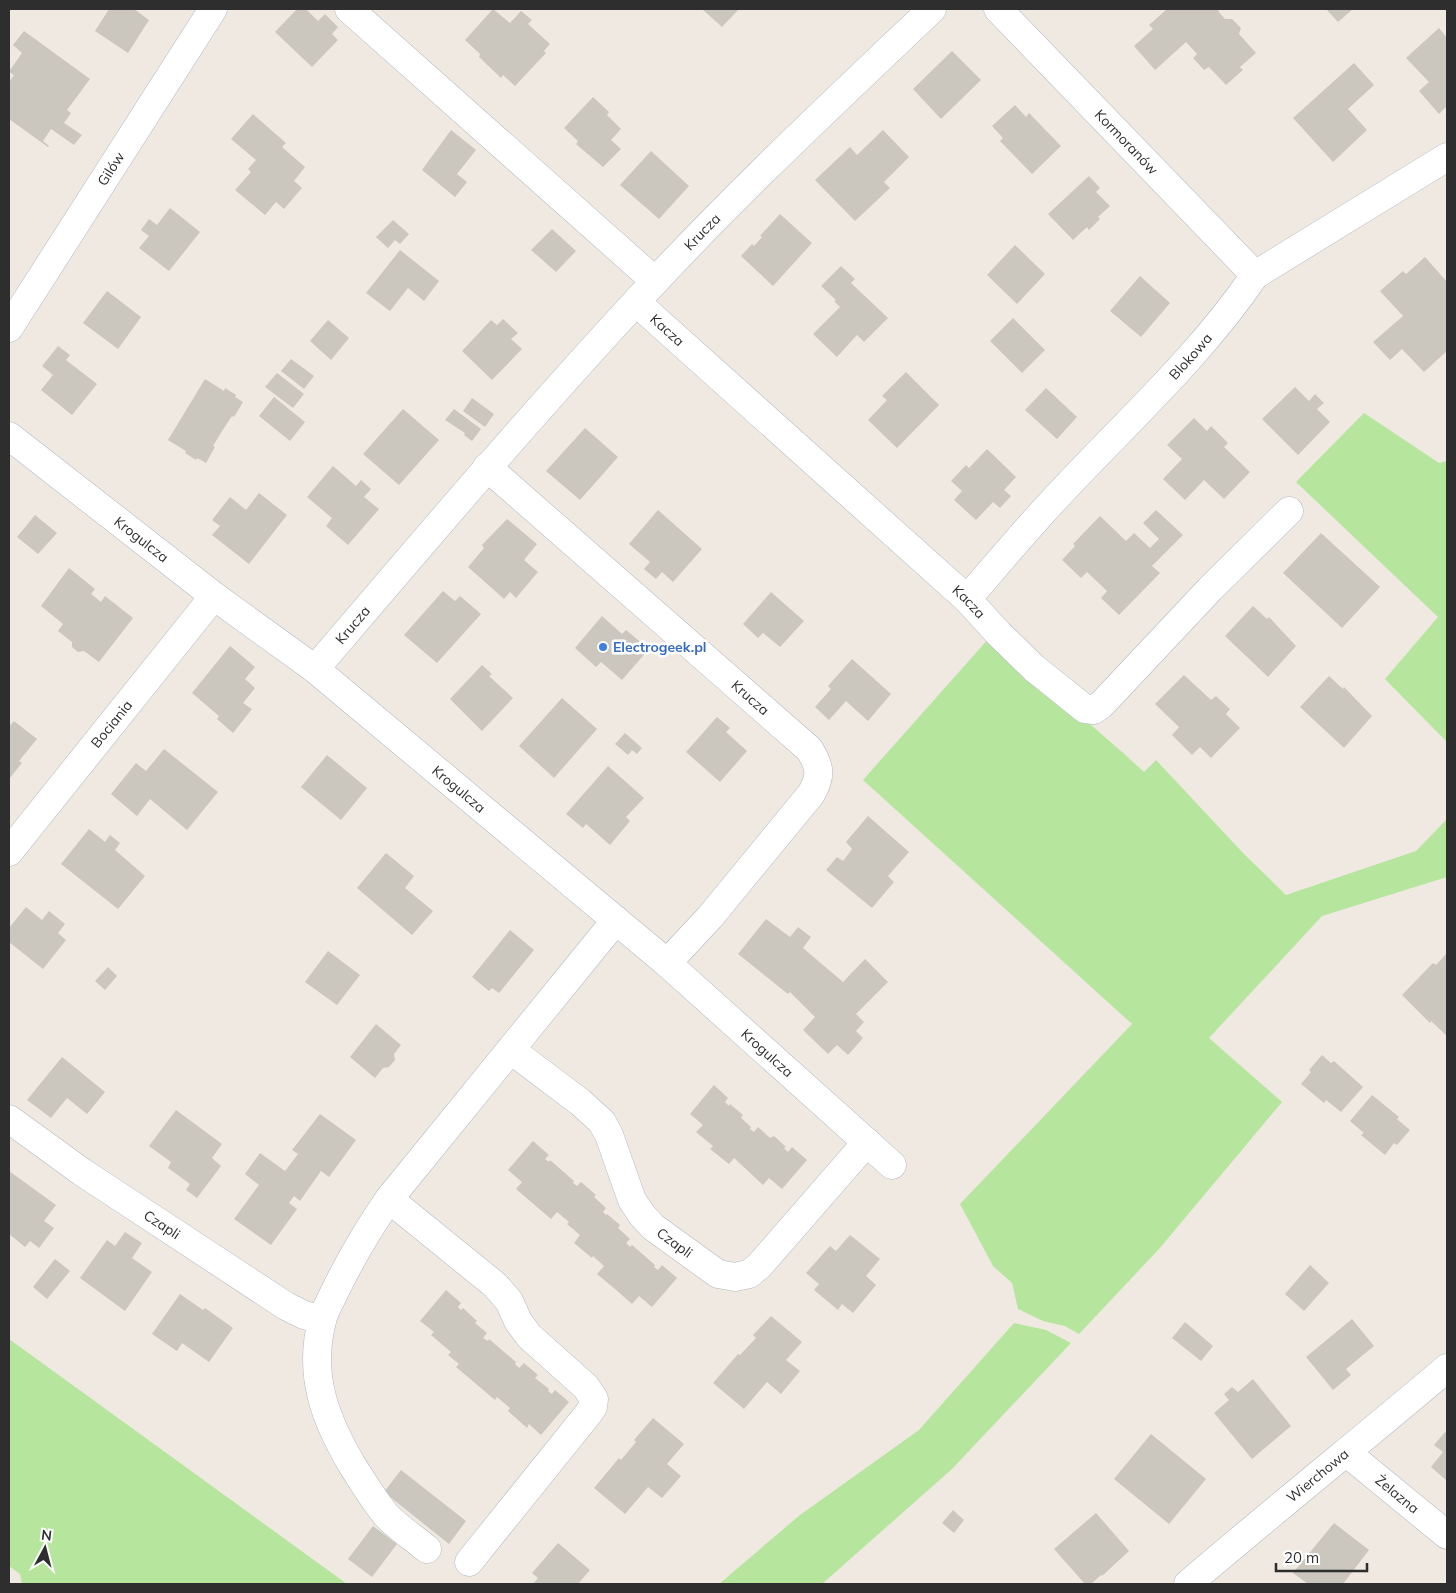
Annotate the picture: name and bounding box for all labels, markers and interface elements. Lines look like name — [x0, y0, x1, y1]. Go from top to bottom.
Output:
street label: Kormoranów — [1091, 106, 1162, 178]
street label: Gilów — [93, 148, 128, 189]
street label: Krucza — [680, 210, 724, 254]
street label: Kacza — [646, 310, 688, 350]
street label: Blokowa — [1165, 329, 1216, 383]
street label: Krogulcza — [111, 512, 172, 566]
street label: Kacza — [949, 581, 989, 622]
street label: Krucza — [331, 602, 374, 648]
place label: Electrogeek.pl — [613, 638, 707, 656]
marker: Electrogeek.pl — [597, 641, 609, 653]
street label: Krucza — [728, 676, 773, 719]
street label: Bociania — [87, 696, 136, 752]
street label: Krogulcza — [428, 762, 489, 817]
street label: Krogulcza — [737, 1025, 797, 1081]
street label: Czapli — [140, 1206, 184, 1243]
street label: Czapli — [653, 1224, 696, 1262]
street label: Wierchowa — [1283, 1445, 1352, 1506]
street label: Żelazna — [1372, 1471, 1423, 1517]
north arrow — [20, 1523, 70, 1573]
text: N — [40, 1526, 53, 1545]
scale bar — [1276, 1540, 1367, 1572]
text: 20 m — [1284, 1548, 1319, 1567]

